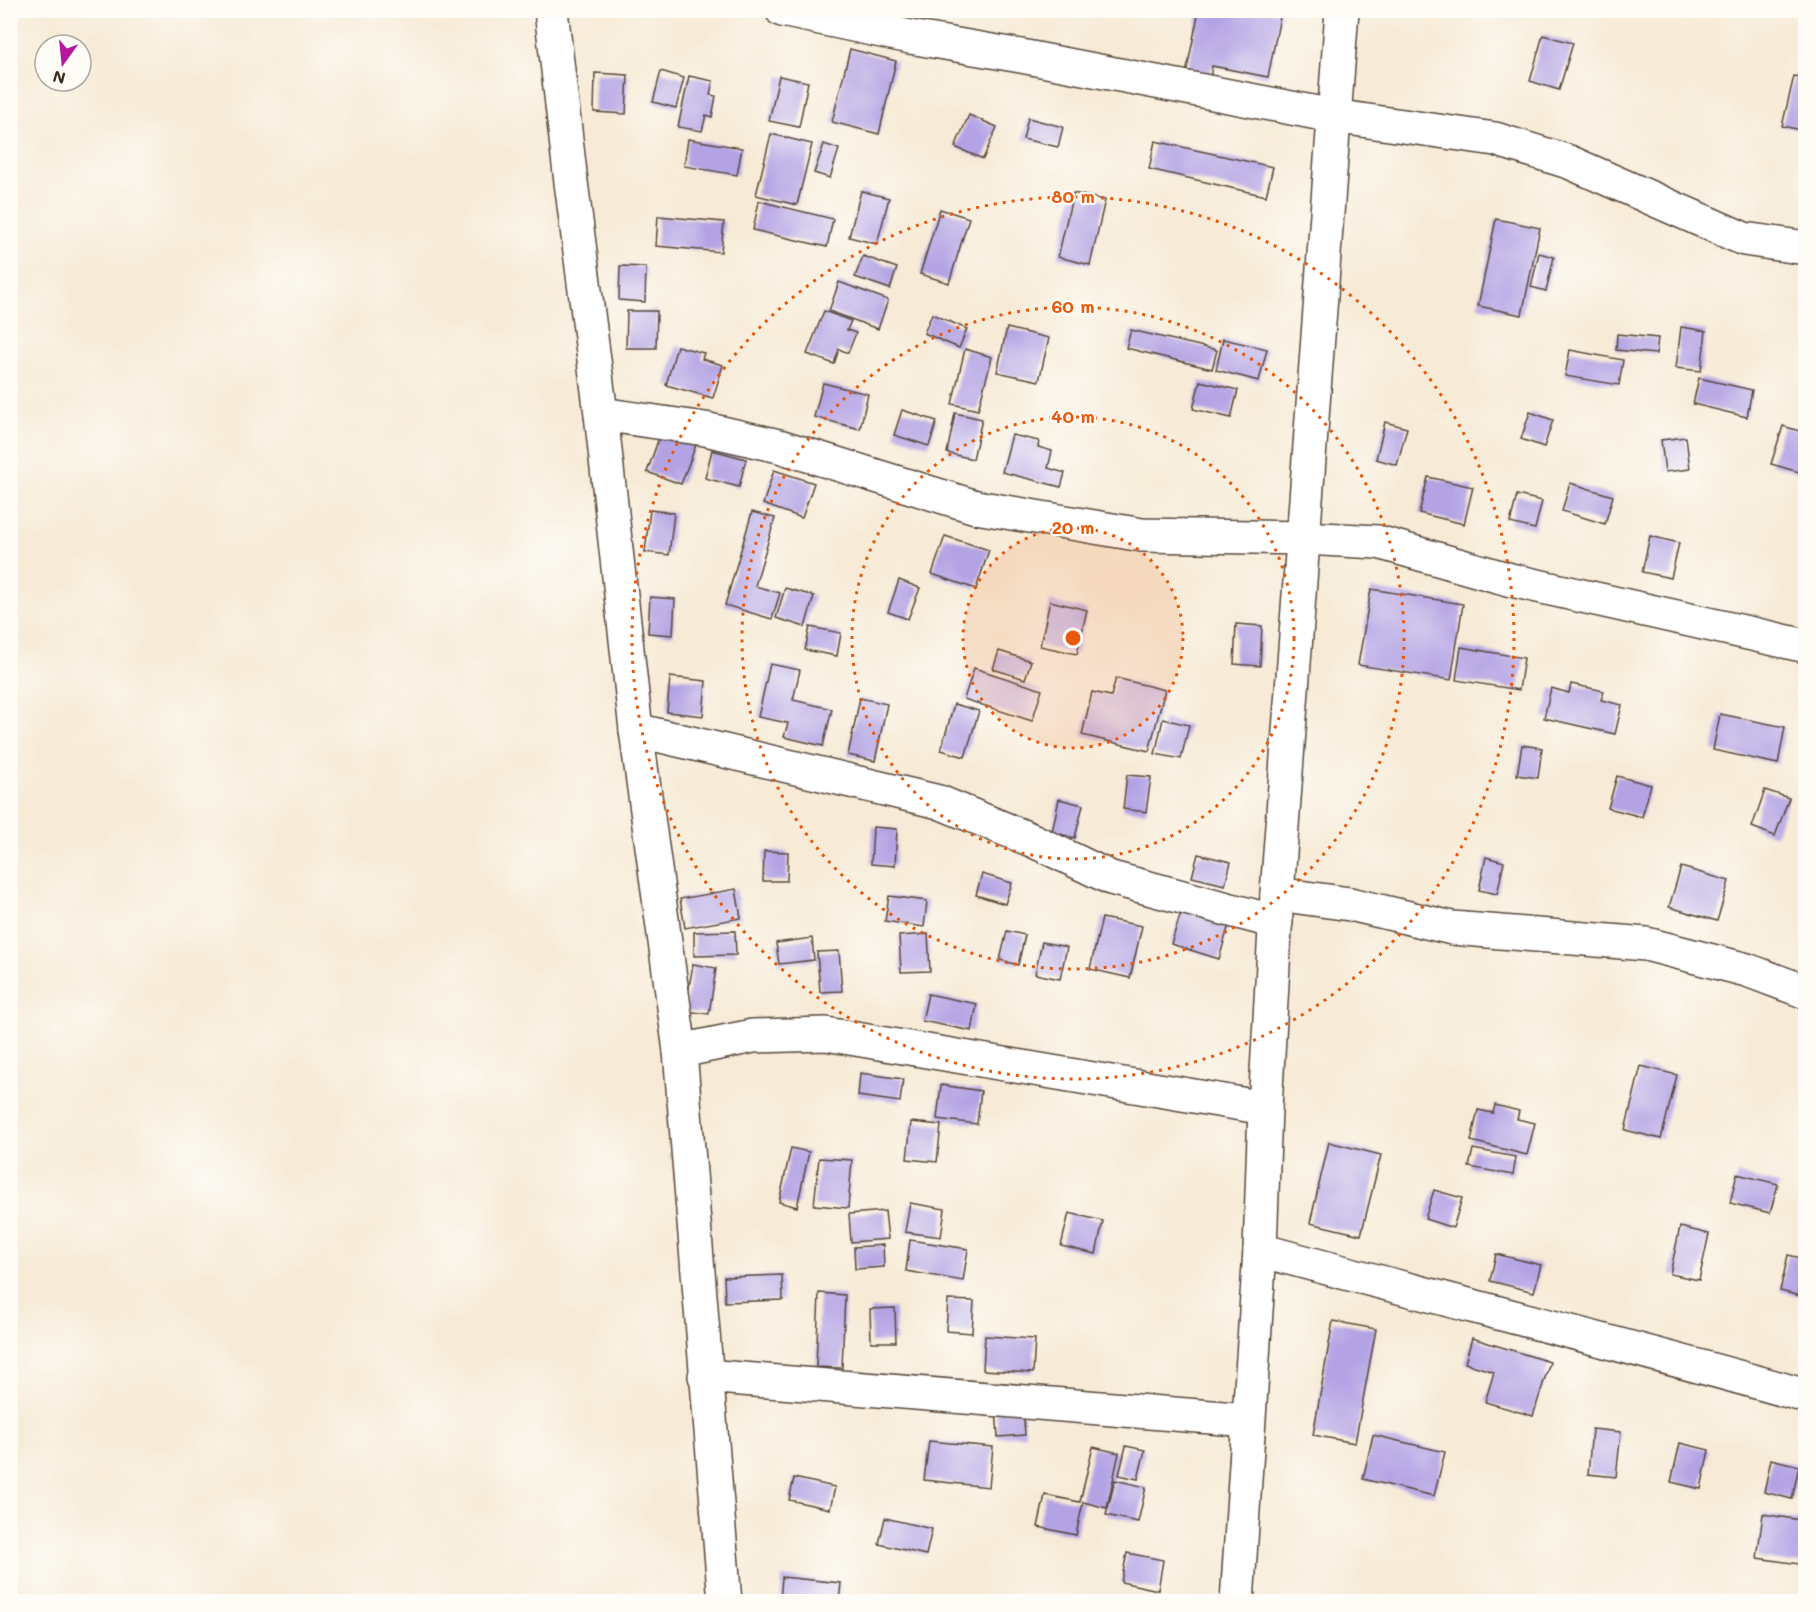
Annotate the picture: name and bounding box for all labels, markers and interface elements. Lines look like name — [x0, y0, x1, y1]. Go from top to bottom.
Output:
north arrow — [33, 33, 93, 93]
text: N — [50, 66, 68, 90]
text: 80 m — [1051, 184, 1095, 208]
text: 60 m — [1051, 294, 1095, 318]
text: 40 m — [1051, 404, 1095, 428]
text: 20 m — [1052, 515, 1094, 539]
centre of rings — [1063, 628, 1083, 648]

